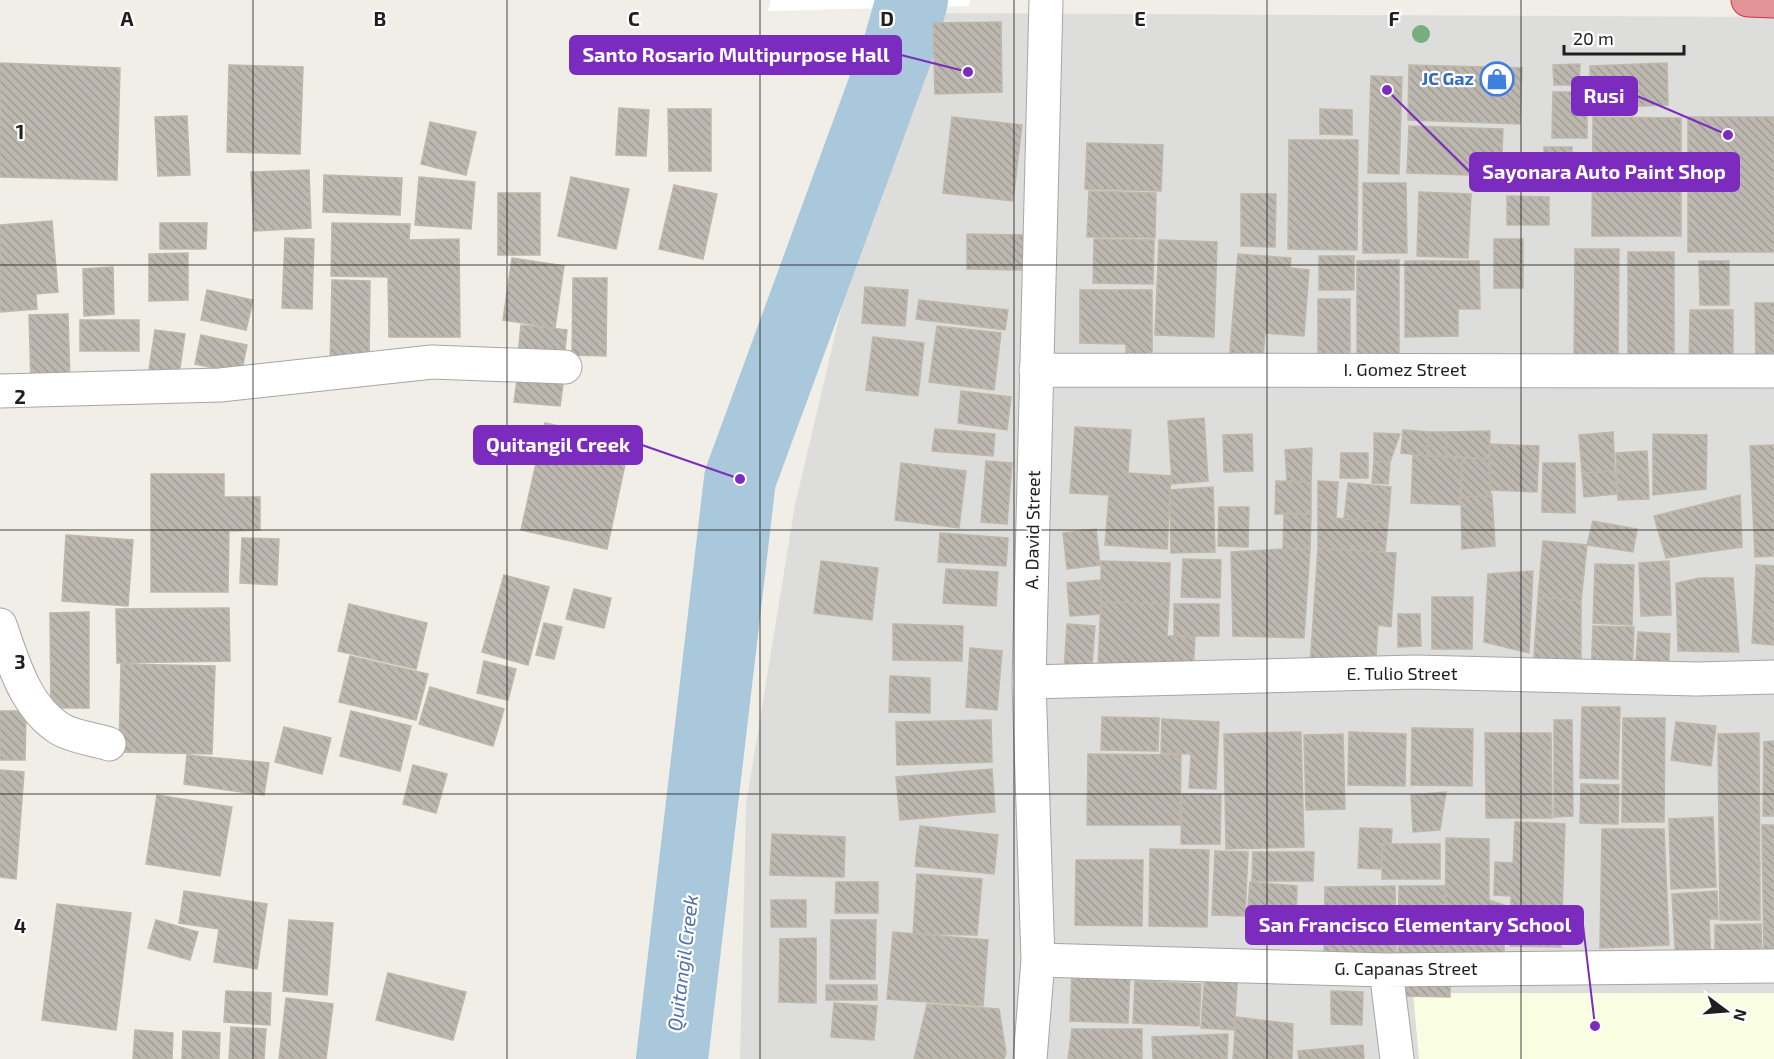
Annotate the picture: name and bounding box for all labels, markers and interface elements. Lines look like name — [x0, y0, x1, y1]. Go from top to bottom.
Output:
text: A — [120, 6, 134, 30]
text: B — [374, 6, 386, 30]
text: C — [628, 6, 640, 30]
text: D — [880, 6, 894, 30]
text: E — [1134, 6, 1146, 30]
text: F — [1388, 6, 1400, 30]
scale bar — [1564, 18, 1684, 56]
text: 20 m — [1573, 27, 1614, 49]
callout: Santo Rosario Multipurpose Hall — [570, 36, 901, 74]
text: Santo Rosario Multipurpose Hall — [582, 42, 890, 66]
shop icon: JC Gaz — [1479, 61, 1515, 97]
place label: JC Gaz — [1421, 67, 1474, 89]
callout: Rusi — [1572, 77, 1637, 115]
text: Rusi — [1584, 83, 1624, 107]
text: 1 — [16, 119, 24, 143]
callout: Sayonara Auto Paint Shop — [1470, 153, 1739, 191]
text: Sayonara Auto Paint Shop — [1482, 159, 1726, 184]
street label: I. Gomez Street — [1343, 358, 1467, 380]
text: 2 — [14, 384, 26, 408]
callout: Quitangil Creek — [474, 426, 642, 464]
text: Quitangil Creek — [486, 432, 631, 457]
street label: A. David Street — [1020, 470, 1044, 590]
text: 3 — [14, 649, 26, 673]
street label: E. Tulio Street — [1347, 662, 1458, 684]
water label: Quitangil Creek — [662, 893, 702, 1033]
callout: San Francisco Elementary School — [1246, 906, 1583, 944]
text: San Francisco Elementary School — [1259, 912, 1572, 937]
text: 4 — [14, 913, 27, 937]
street label: G. Capanas Street — [1334, 957, 1478, 979]
north arrow — [1696, 981, 1756, 1041]
text: N — [1730, 1007, 1752, 1023]

